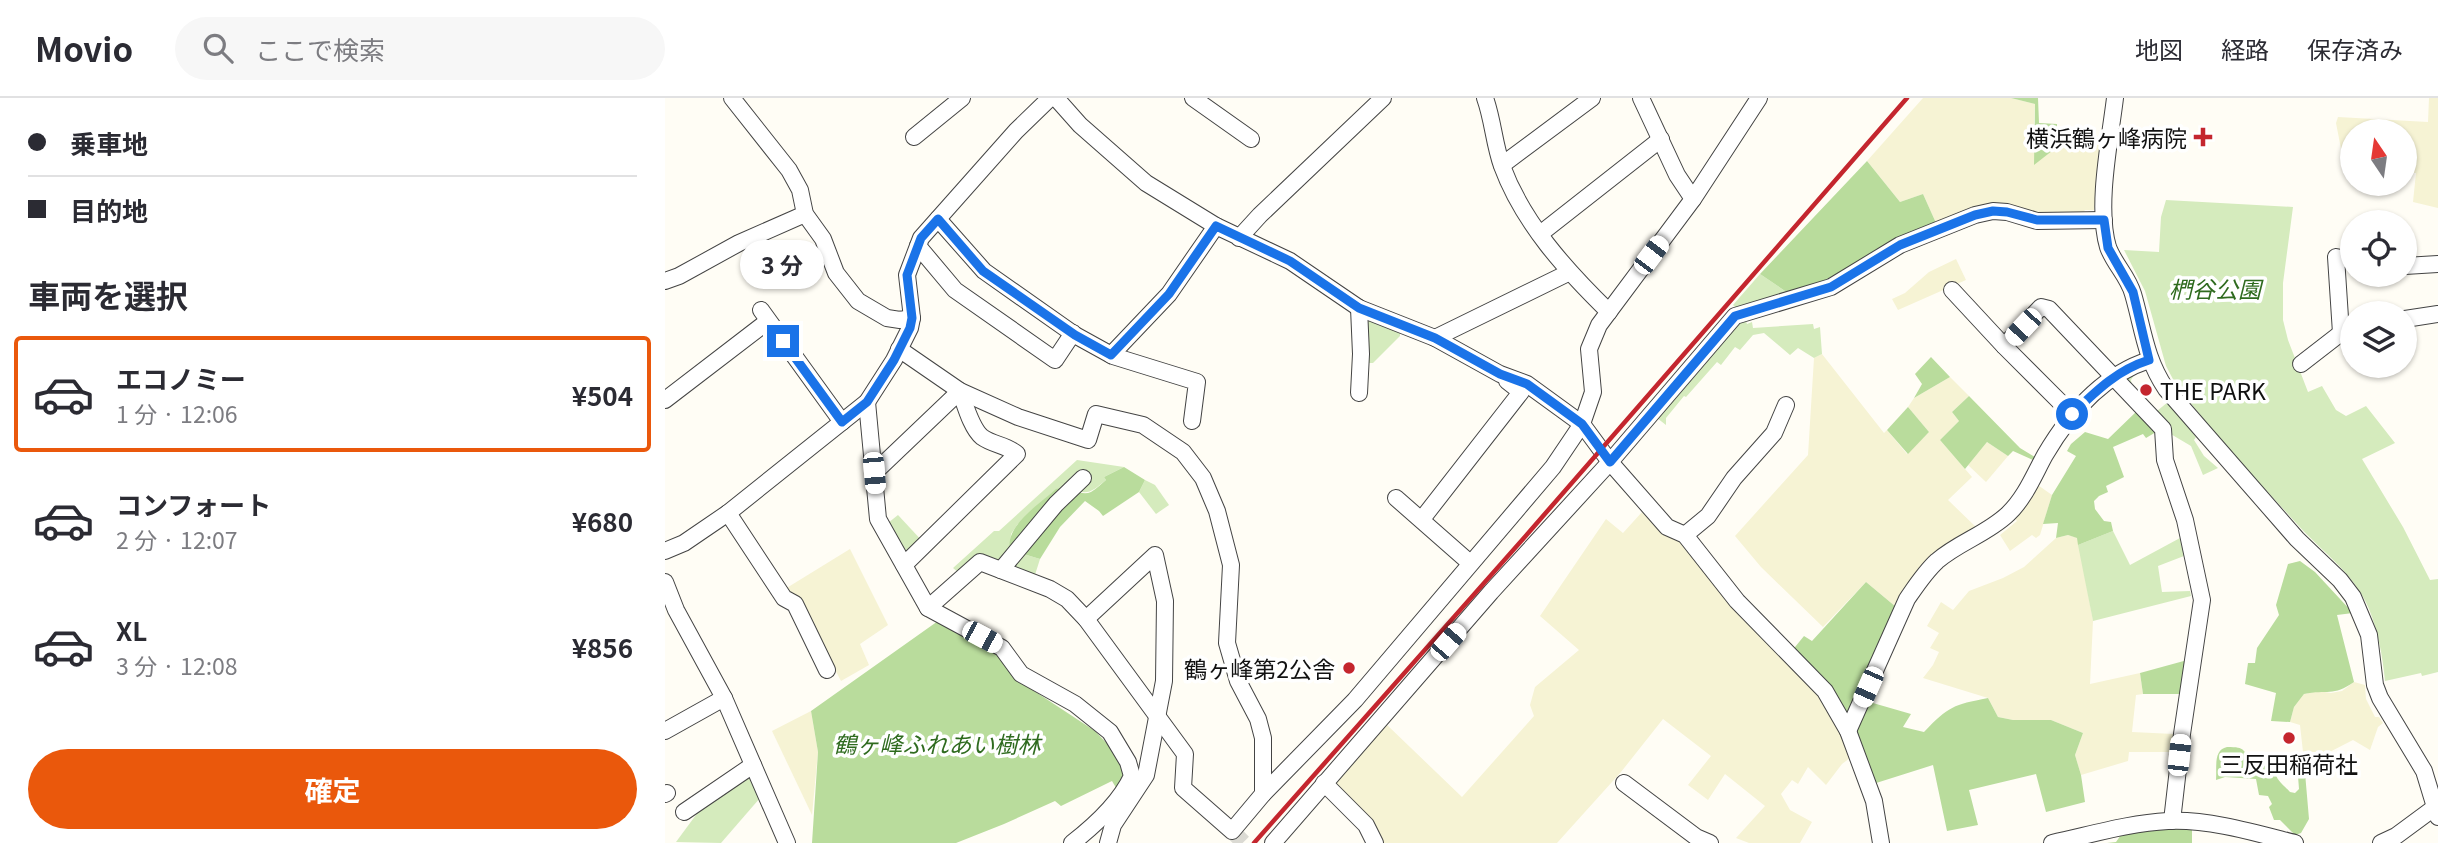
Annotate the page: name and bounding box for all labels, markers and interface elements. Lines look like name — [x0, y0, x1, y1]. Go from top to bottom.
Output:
search box — [175, 17, 665, 80]
text: Movio — [35, 24, 133, 72]
icon: search — [199, 29, 237, 67]
text: ここで検索 — [255, 30, 385, 67]
text: 地図 — [2135, 31, 2183, 66]
text: 経路 — [2221, 31, 2269, 66]
text: 保存済み — [2307, 31, 2403, 66]
north arrow — [2340, 119, 2417, 196]
map controls — [2340, 119, 2417, 378]
place label: 横浜鶴ヶ峰病院 — [2026, 120, 2187, 154]
text: 乗車地 — [70, 124, 148, 161]
marker: 横浜鶴ヶ峰病院 — [2193, 127, 2213, 147]
text: 目的地 — [70, 191, 148, 228]
button: locate — [2340, 210, 2417, 287]
car — [1630, 232, 1673, 278]
callout: 3 分 — [741, 240, 825, 288]
text: 3 分 — [761, 247, 803, 281]
text: 車両を選択 — [28, 271, 188, 317]
park label: 椚谷公園 — [2169, 271, 2264, 305]
button: layers — [2340, 301, 2417, 378]
car — [2001, 304, 2046, 350]
route end — [767, 325, 799, 357]
text: エコノミー — [116, 359, 246, 396]
icon: car — [32, 363, 95, 426]
place label: THE PARK — [2160, 373, 2266, 407]
text: ¥504 — [572, 376, 633, 413]
marker: THE PARK — [2138, 382, 2154, 398]
text: 1 分 · 12:06 — [116, 396, 238, 430]
route start — [2056, 398, 2088, 430]
car — [862, 451, 887, 495]
text: コンフォート — [116, 485, 271, 522]
icon: car — [32, 489, 95, 552]
text: ¥680 — [572, 502, 633, 539]
text: 2 分 · 12:07 — [116, 522, 238, 556]
text: XL — [116, 611, 147, 648]
icon: car — [32, 615, 95, 678]
car — [959, 618, 1006, 656]
car — [1427, 619, 1470, 665]
text: ¥856 — [572, 628, 633, 665]
text: 3 分 · 12:08 — [116, 648, 238, 682]
place label: 鶴ヶ峰第2公舎 — [1184, 651, 1335, 685]
marker: 鶴ヶ峰第2公舎 — [1341, 660, 1357, 676]
car — [1850, 664, 1887, 710]
park label: 鶴ヶ峰ふれあい樹林 — [834, 726, 1044, 760]
marker: 三反田稲荷社 — [2281, 730, 2297, 746]
car — [2167, 733, 2192, 777]
place label: 三反田稲荷社 — [2220, 746, 2358, 780]
button: 確定 — [28, 749, 637, 829]

